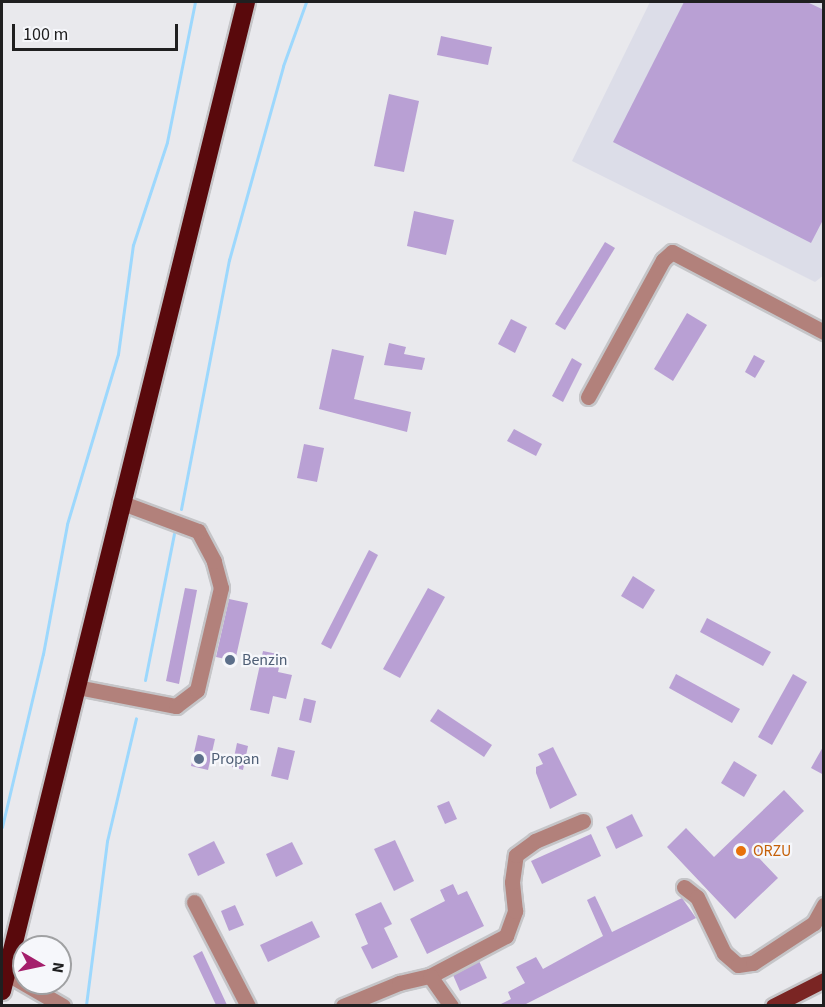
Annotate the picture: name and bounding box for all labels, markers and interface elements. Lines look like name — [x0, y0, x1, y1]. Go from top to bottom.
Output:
scale bar — [15, 12, 182, 50]
text: 100 m — [23, 22, 68, 47]
place label: Benzin — [242, 650, 288, 670]
marker: Benzin — [223, 653, 237, 667]
place label: Propan — [211, 749, 260, 769]
marker: Propan — [192, 752, 206, 766]
place label: ORZU — [753, 841, 791, 861]
marker: ORZU — [734, 844, 748, 858]
north arrow — [12, 935, 72, 995]
text: N — [46, 961, 70, 974]

